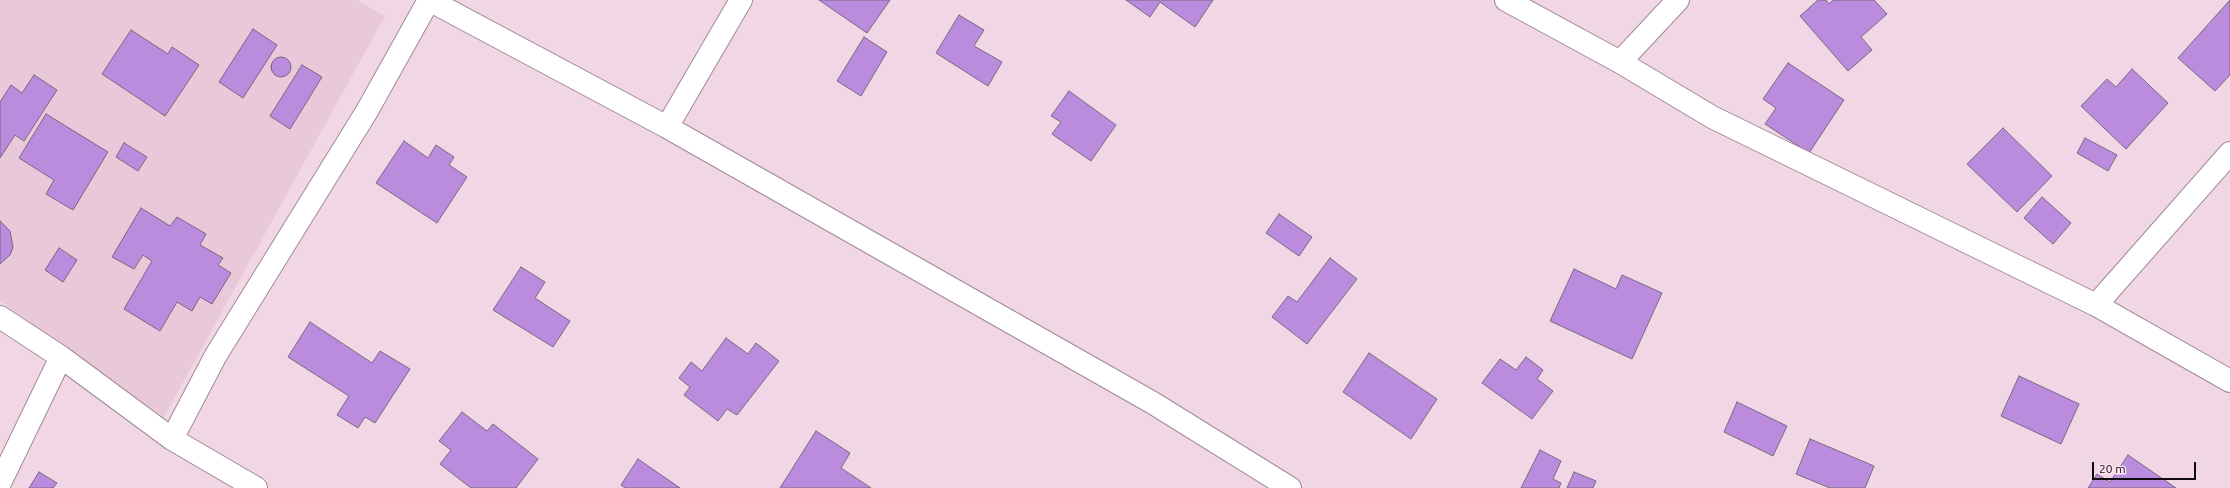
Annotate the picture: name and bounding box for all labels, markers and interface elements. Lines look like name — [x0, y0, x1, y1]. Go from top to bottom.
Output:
scale bar — [2094, 454, 2198, 480]
text: 20 m — [2099, 462, 2126, 475]

